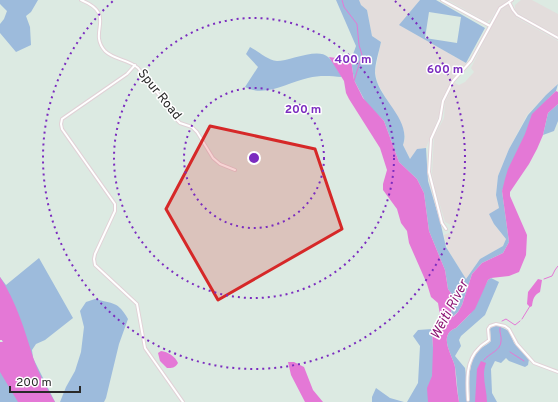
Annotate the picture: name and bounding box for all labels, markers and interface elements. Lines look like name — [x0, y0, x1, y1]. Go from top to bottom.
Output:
text: 400 m — [334, 52, 372, 68]
text: 600 m — [427, 62, 463, 78]
street label: Spur Road — [134, 66, 184, 124]
text: 200 m — [285, 102, 321, 118]
centre of rings — [247, 151, 261, 165]
water label: Wēiti River — [427, 276, 473, 343]
scale bar — [10, 368, 80, 394]
text: 200 m — [16, 375, 52, 391]

